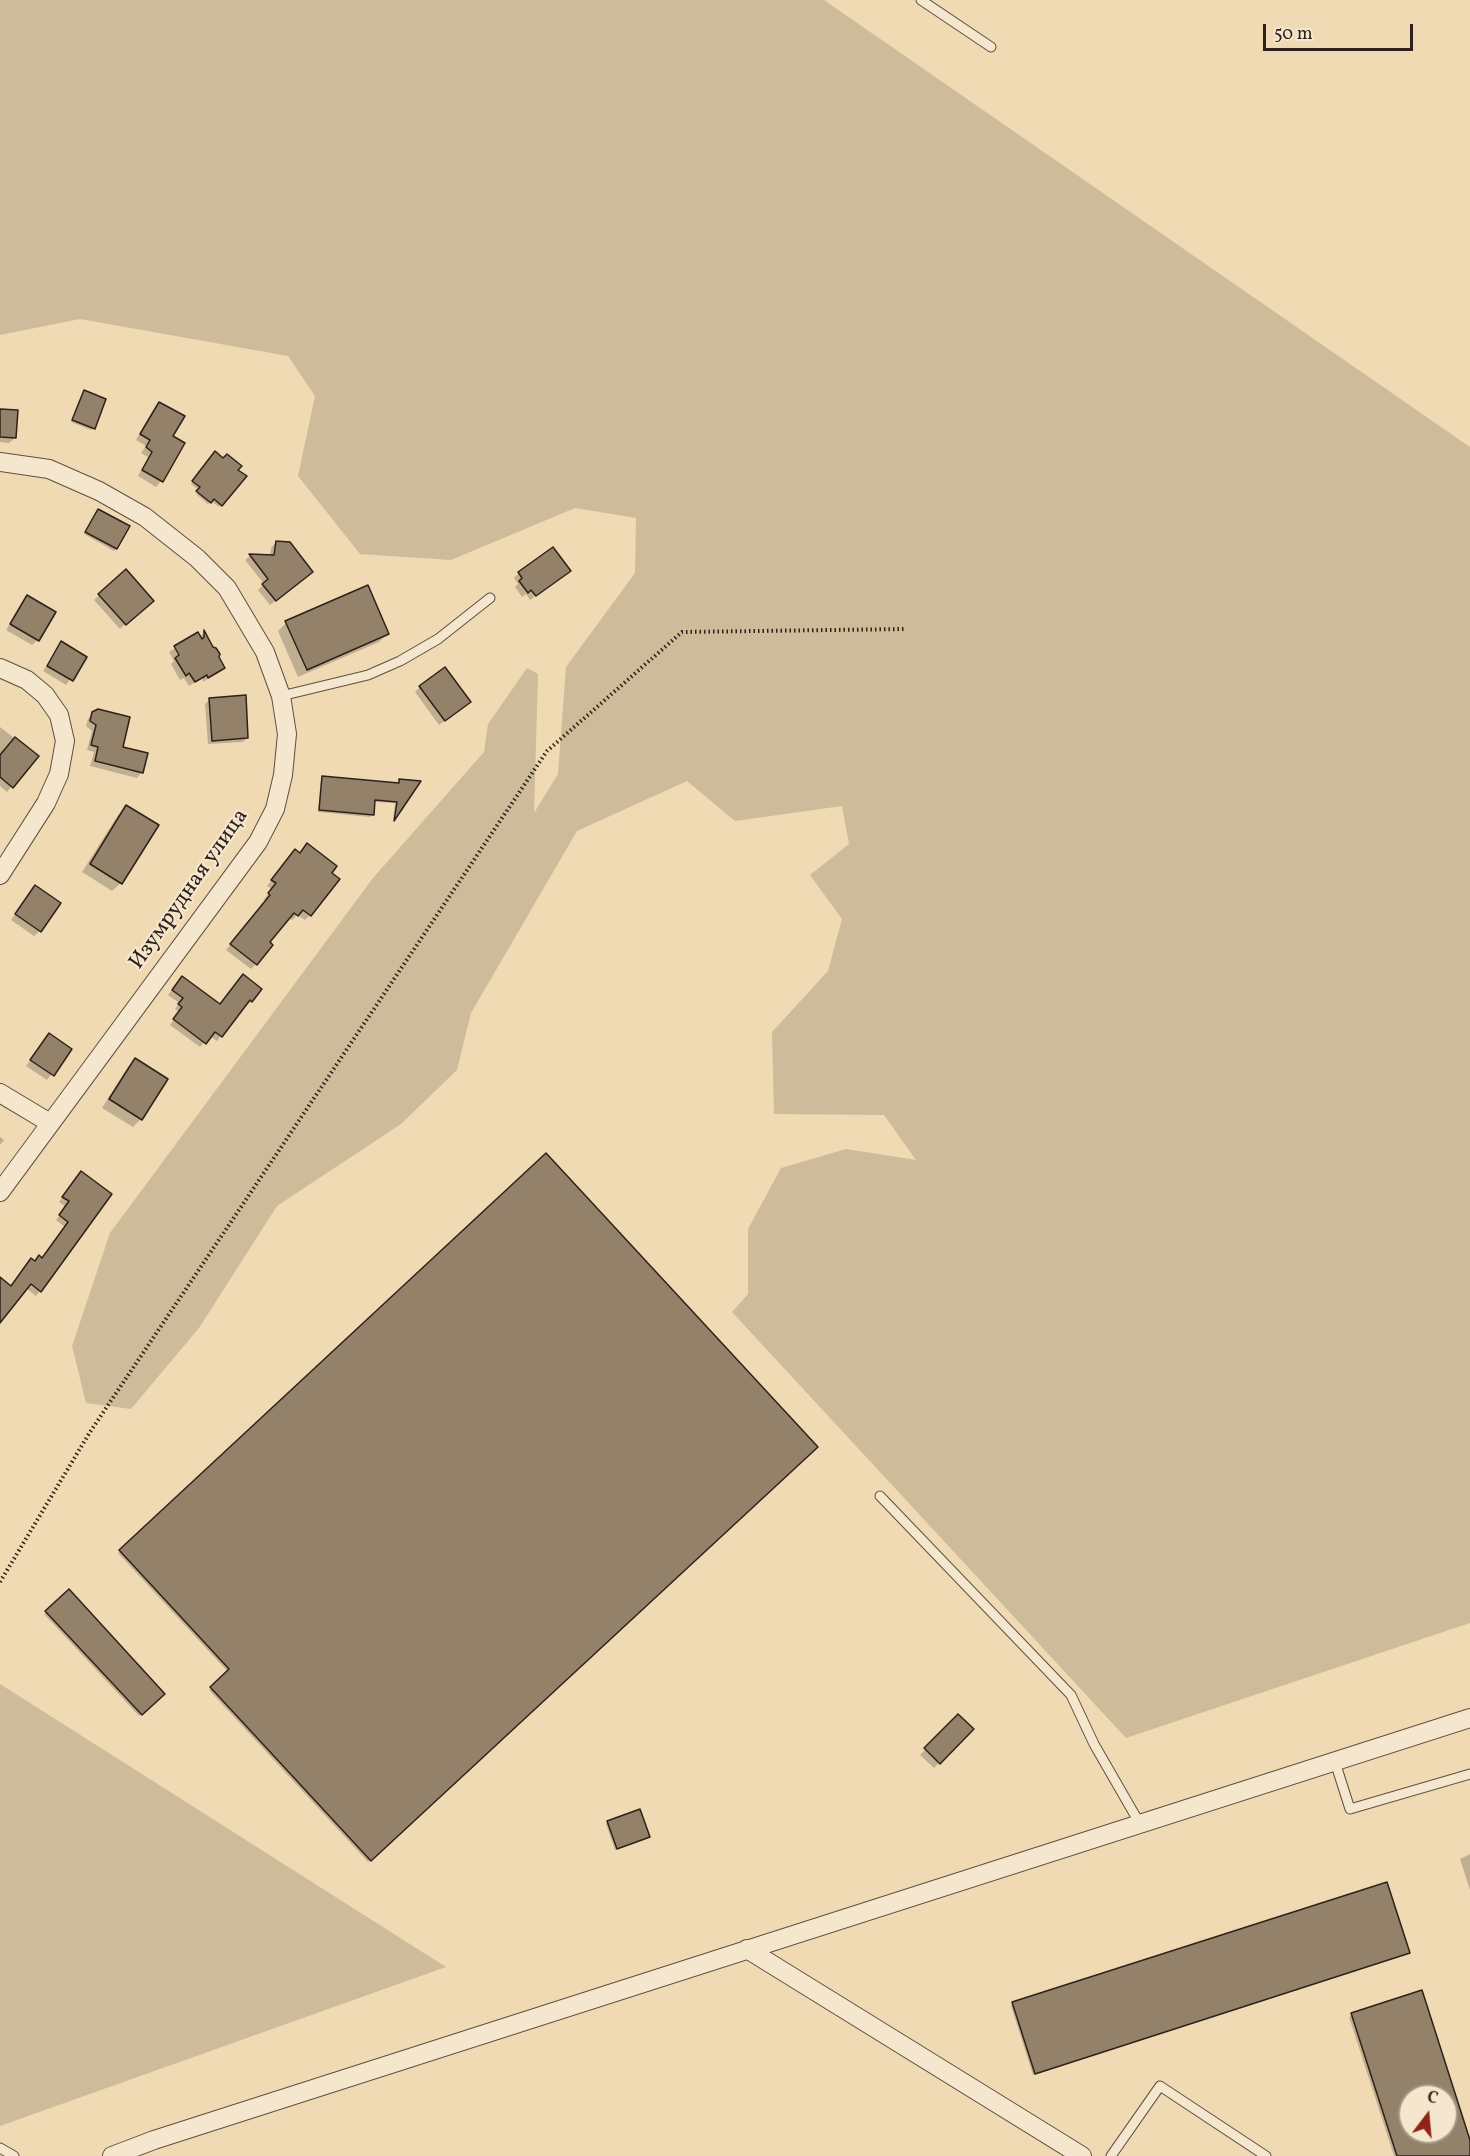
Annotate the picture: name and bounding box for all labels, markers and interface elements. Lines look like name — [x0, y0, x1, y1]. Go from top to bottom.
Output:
scale bar — [1266, 12, 1416, 50]
text: 50 m — [1274, 22, 1313, 47]
street label: Изумрудная улица — [125, 805, 255, 975]
north arrow — [1398, 2084, 1458, 2144]
text: С — [1424, 2087, 1440, 2111]

